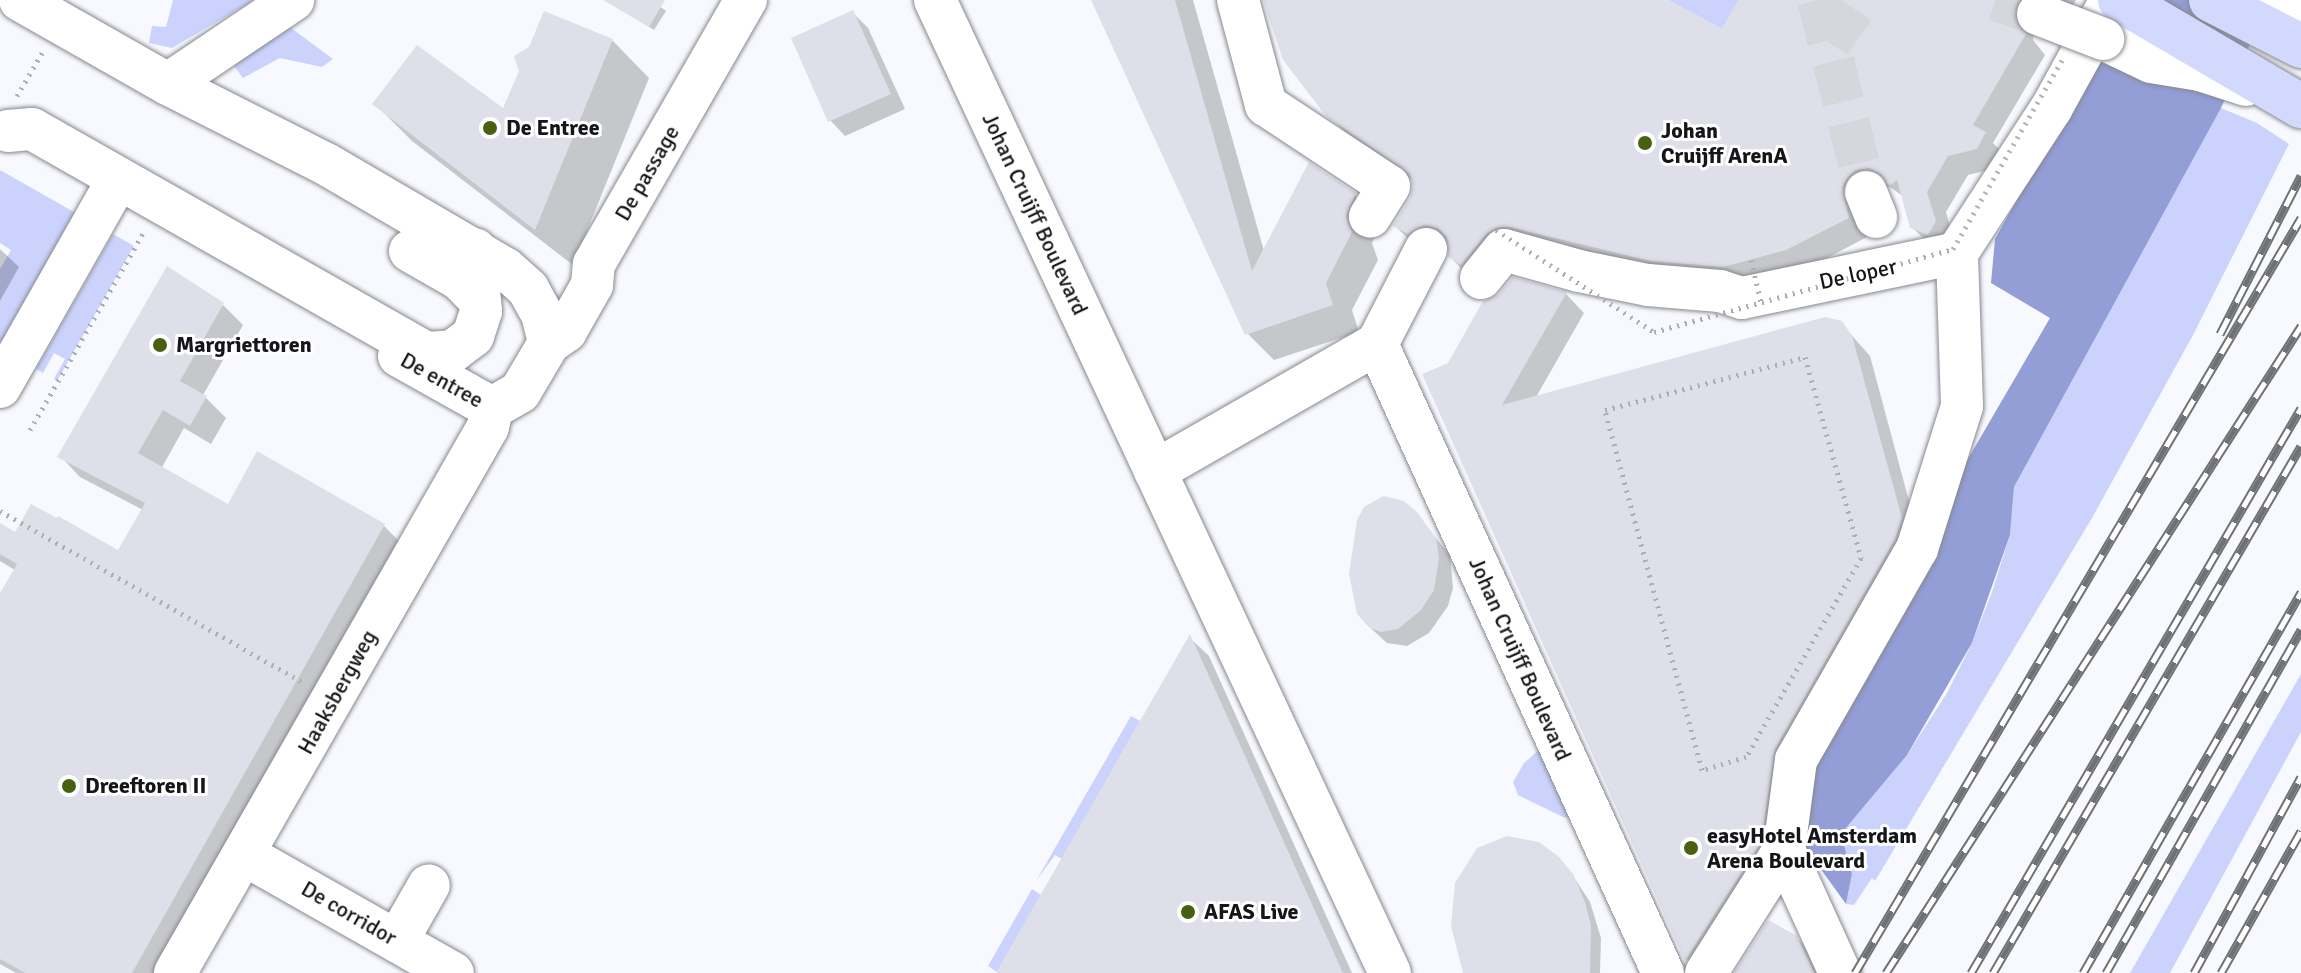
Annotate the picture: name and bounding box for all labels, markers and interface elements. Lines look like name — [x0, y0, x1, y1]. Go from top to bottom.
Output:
street label: Johan Cruijff Boulevard — [977, 109, 1093, 319]
place label: De Entree — [506, 115, 600, 141]
place label: Johan Cruijff ArenA — [1661, 117, 1787, 168]
marker: De Entree — [481, 119, 499, 137]
street label: De passage — [609, 121, 685, 225]
marker: Johan Cruijff ArenA — [1636, 134, 1654, 152]
street label: De loper — [1817, 253, 1899, 295]
place label: Margriettoren — [176, 332, 312, 358]
marker: Margriettoren — [151, 336, 169, 354]
street label: De entree — [396, 347, 488, 413]
street label: Johan Cruijff Boulevard — [1463, 553, 1577, 765]
street label: Haaksbergweg — [292, 625, 382, 759]
place label: Dreeftoren II — [85, 773, 206, 799]
marker: Dreeftoren II — [60, 777, 78, 795]
place label: easyHotel Amsterdam Arena Boulevard — [1707, 822, 1917, 874]
marker: easyHotel Amsterdam Arena Boulevard — [1682, 839, 1700, 857]
street label: De corridor — [297, 875, 401, 951]
place label: AFAS Live — [1204, 899, 1298, 925]
marker: AFAS Live — [1179, 903, 1197, 921]

